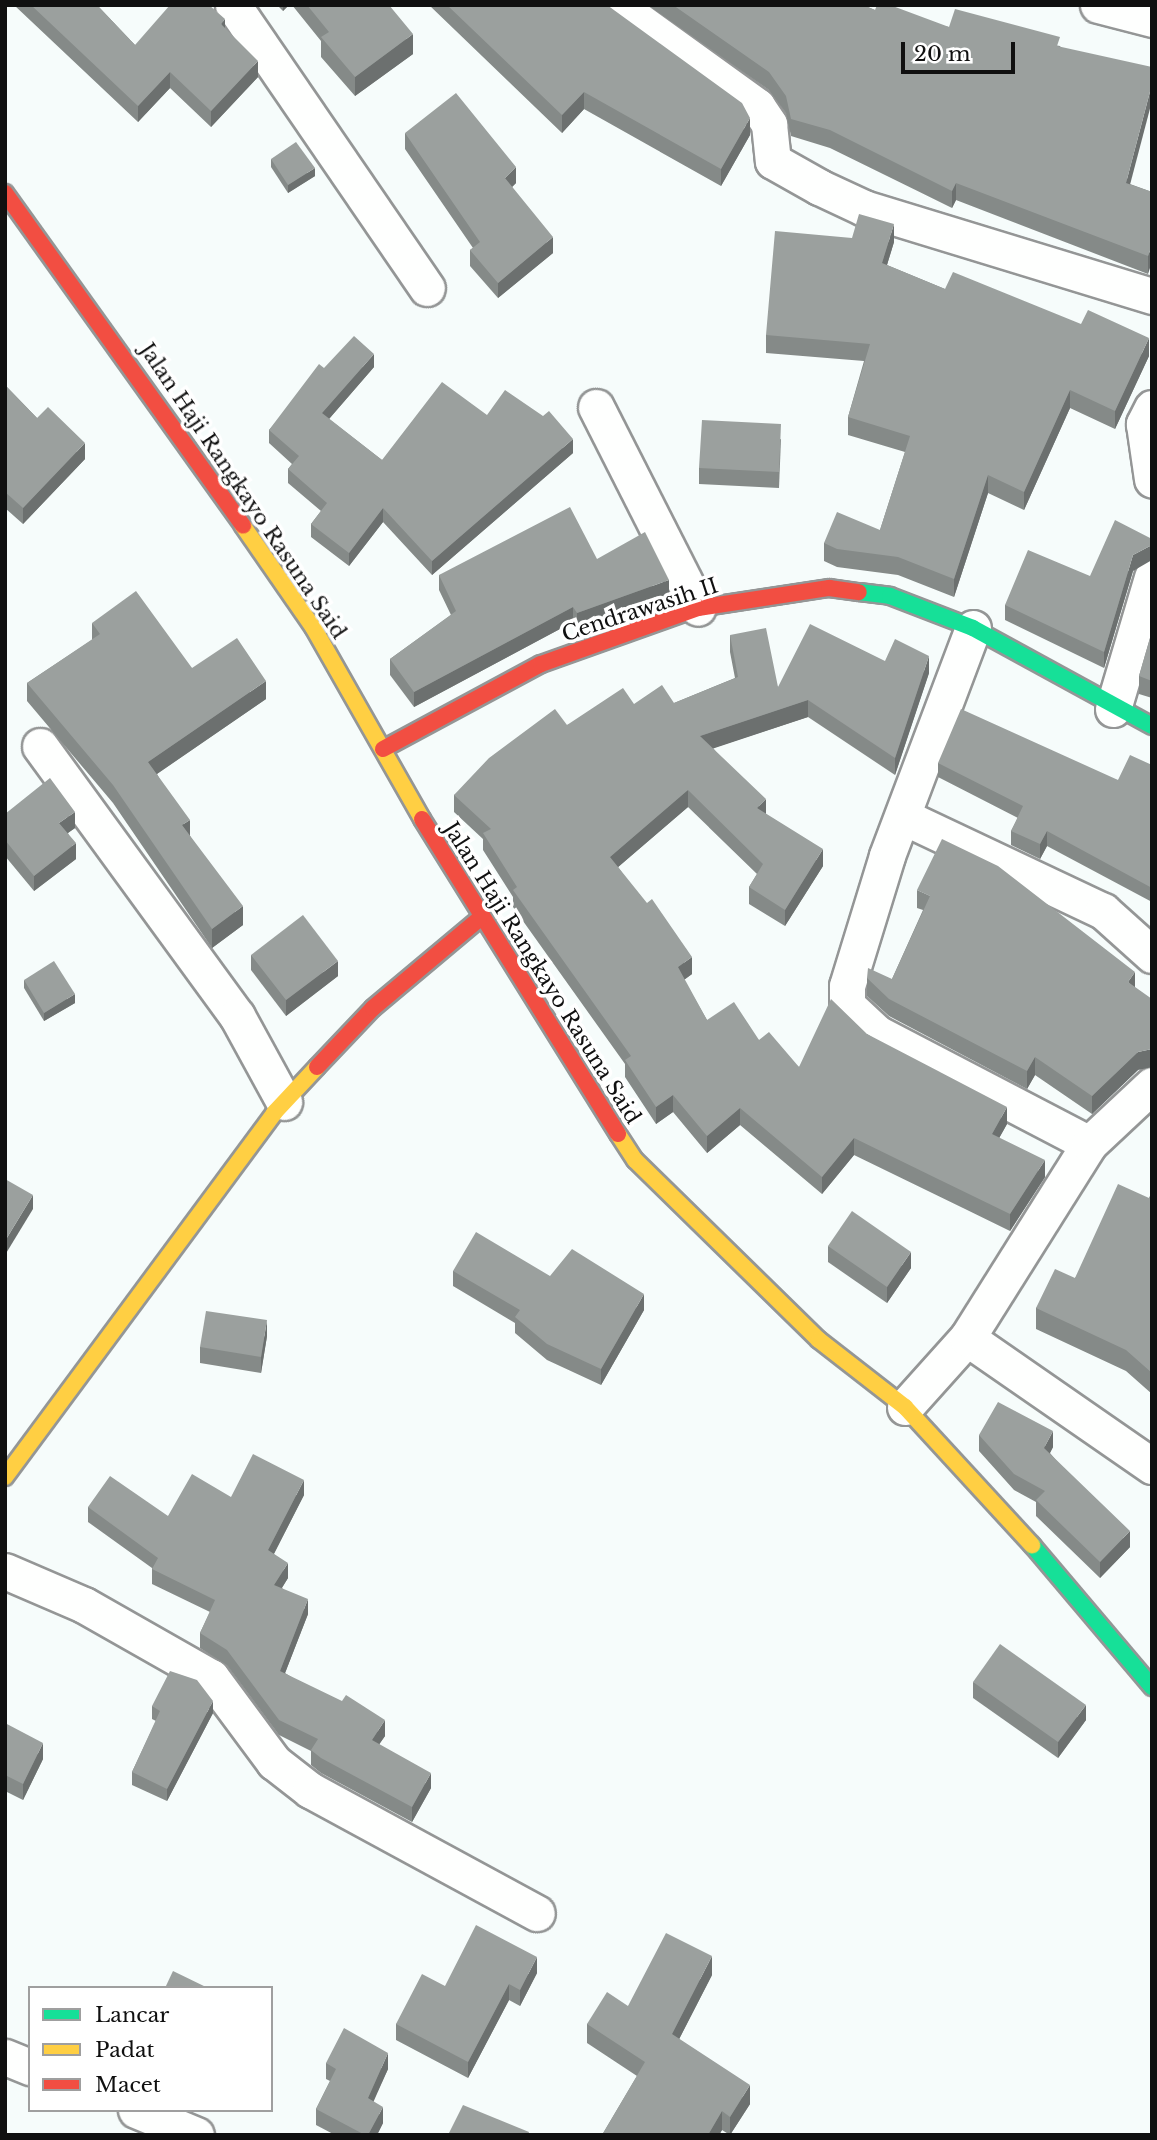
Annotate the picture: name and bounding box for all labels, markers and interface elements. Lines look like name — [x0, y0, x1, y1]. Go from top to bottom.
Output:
scale bar — [905, 28, 1019, 72]
text: 20 m — [914, 41, 971, 67]
street label: Jalan Haji Rangkayo Rasuna Said — [134, 338, 352, 644]
street label: Cendrawasih II — [559, 573, 721, 647]
street label: Jalan Haji Rangkayo Rasuna Said — [438, 817, 646, 1129]
legend — [28, 1986, 273, 2112]
text: Lancar — [95, 2002, 169, 2028]
text: Padat — [95, 2037, 155, 2063]
text: Macet — [95, 2072, 161, 2098]

